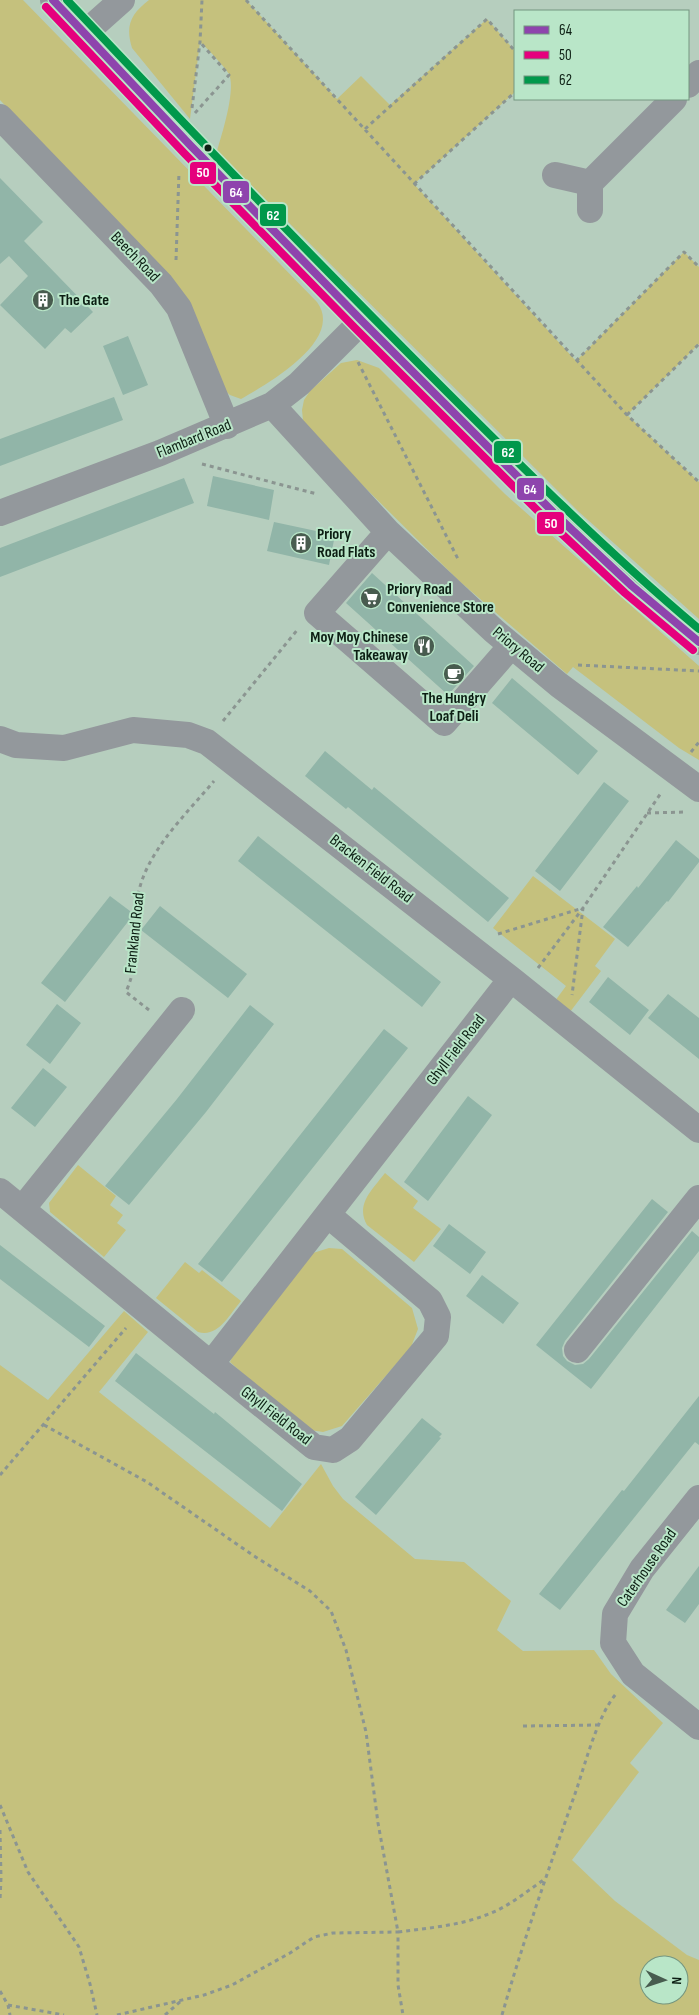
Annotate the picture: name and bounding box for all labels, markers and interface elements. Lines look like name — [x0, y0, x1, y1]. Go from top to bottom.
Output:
legend — [514, 10, 689, 100]
text: 64 — [559, 21, 572, 40]
text: 50 — [559, 46, 572, 65]
text: 62 — [559, 71, 572, 90]
unlabelled marker — [203, 143, 213, 153]
line badge: 50 — [189, 161, 217, 185]
text: 50 — [197, 164, 210, 181]
line badge: 64 — [222, 180, 250, 204]
text: 64 — [229, 184, 243, 201]
line badge: 62 — [259, 203, 287, 227]
text: 62 — [267, 207, 279, 224]
street label: Beech Road — [106, 228, 164, 286]
building icon: The Gate — [31, 288, 55, 312]
place label: The Gate — [59, 291, 109, 310]
street label: Flambard Road — [154, 415, 234, 463]
line badge: 62 — [493, 440, 522, 464]
text: 62 — [502, 444, 514, 461]
line badge: 64 — [516, 477, 545, 501]
text: 64 — [523, 481, 537, 498]
line badge: 50 — [536, 511, 565, 535]
text: 50 — [545, 515, 558, 532]
place label: Priory Road Flats — [317, 525, 375, 562]
building icon: Priory Road Flats — [289, 531, 313, 555]
place label: Priory Road Convenience Store — [387, 580, 494, 617]
supermarket icon: Priory Road Convenience Store — [359, 586, 383, 610]
street label: Priory Road — [489, 623, 547, 677]
place label: Moy Moy Chinese Takeaway — [310, 628, 408, 665]
restaurant icon: Moy Moy Chinese Takeaway — [412, 634, 436, 658]
cafe icon: The Hungry Loaf Deli — [442, 662, 466, 686]
place label: The Hungry Loaf Deli — [422, 689, 487, 726]
street label: Bracken Field Road — [326, 831, 416, 907]
street label: Frankland Road — [121, 892, 149, 974]
street label: Ghyll Field Road — [423, 1011, 489, 1089]
street label: Ghyll Field Road — [237, 1383, 315, 1449]
street label: Caterhouse Road — [613, 1525, 681, 1611]
north arrow — [639, 1955, 689, 2005]
text: N — [668, 1976, 685, 1985]

